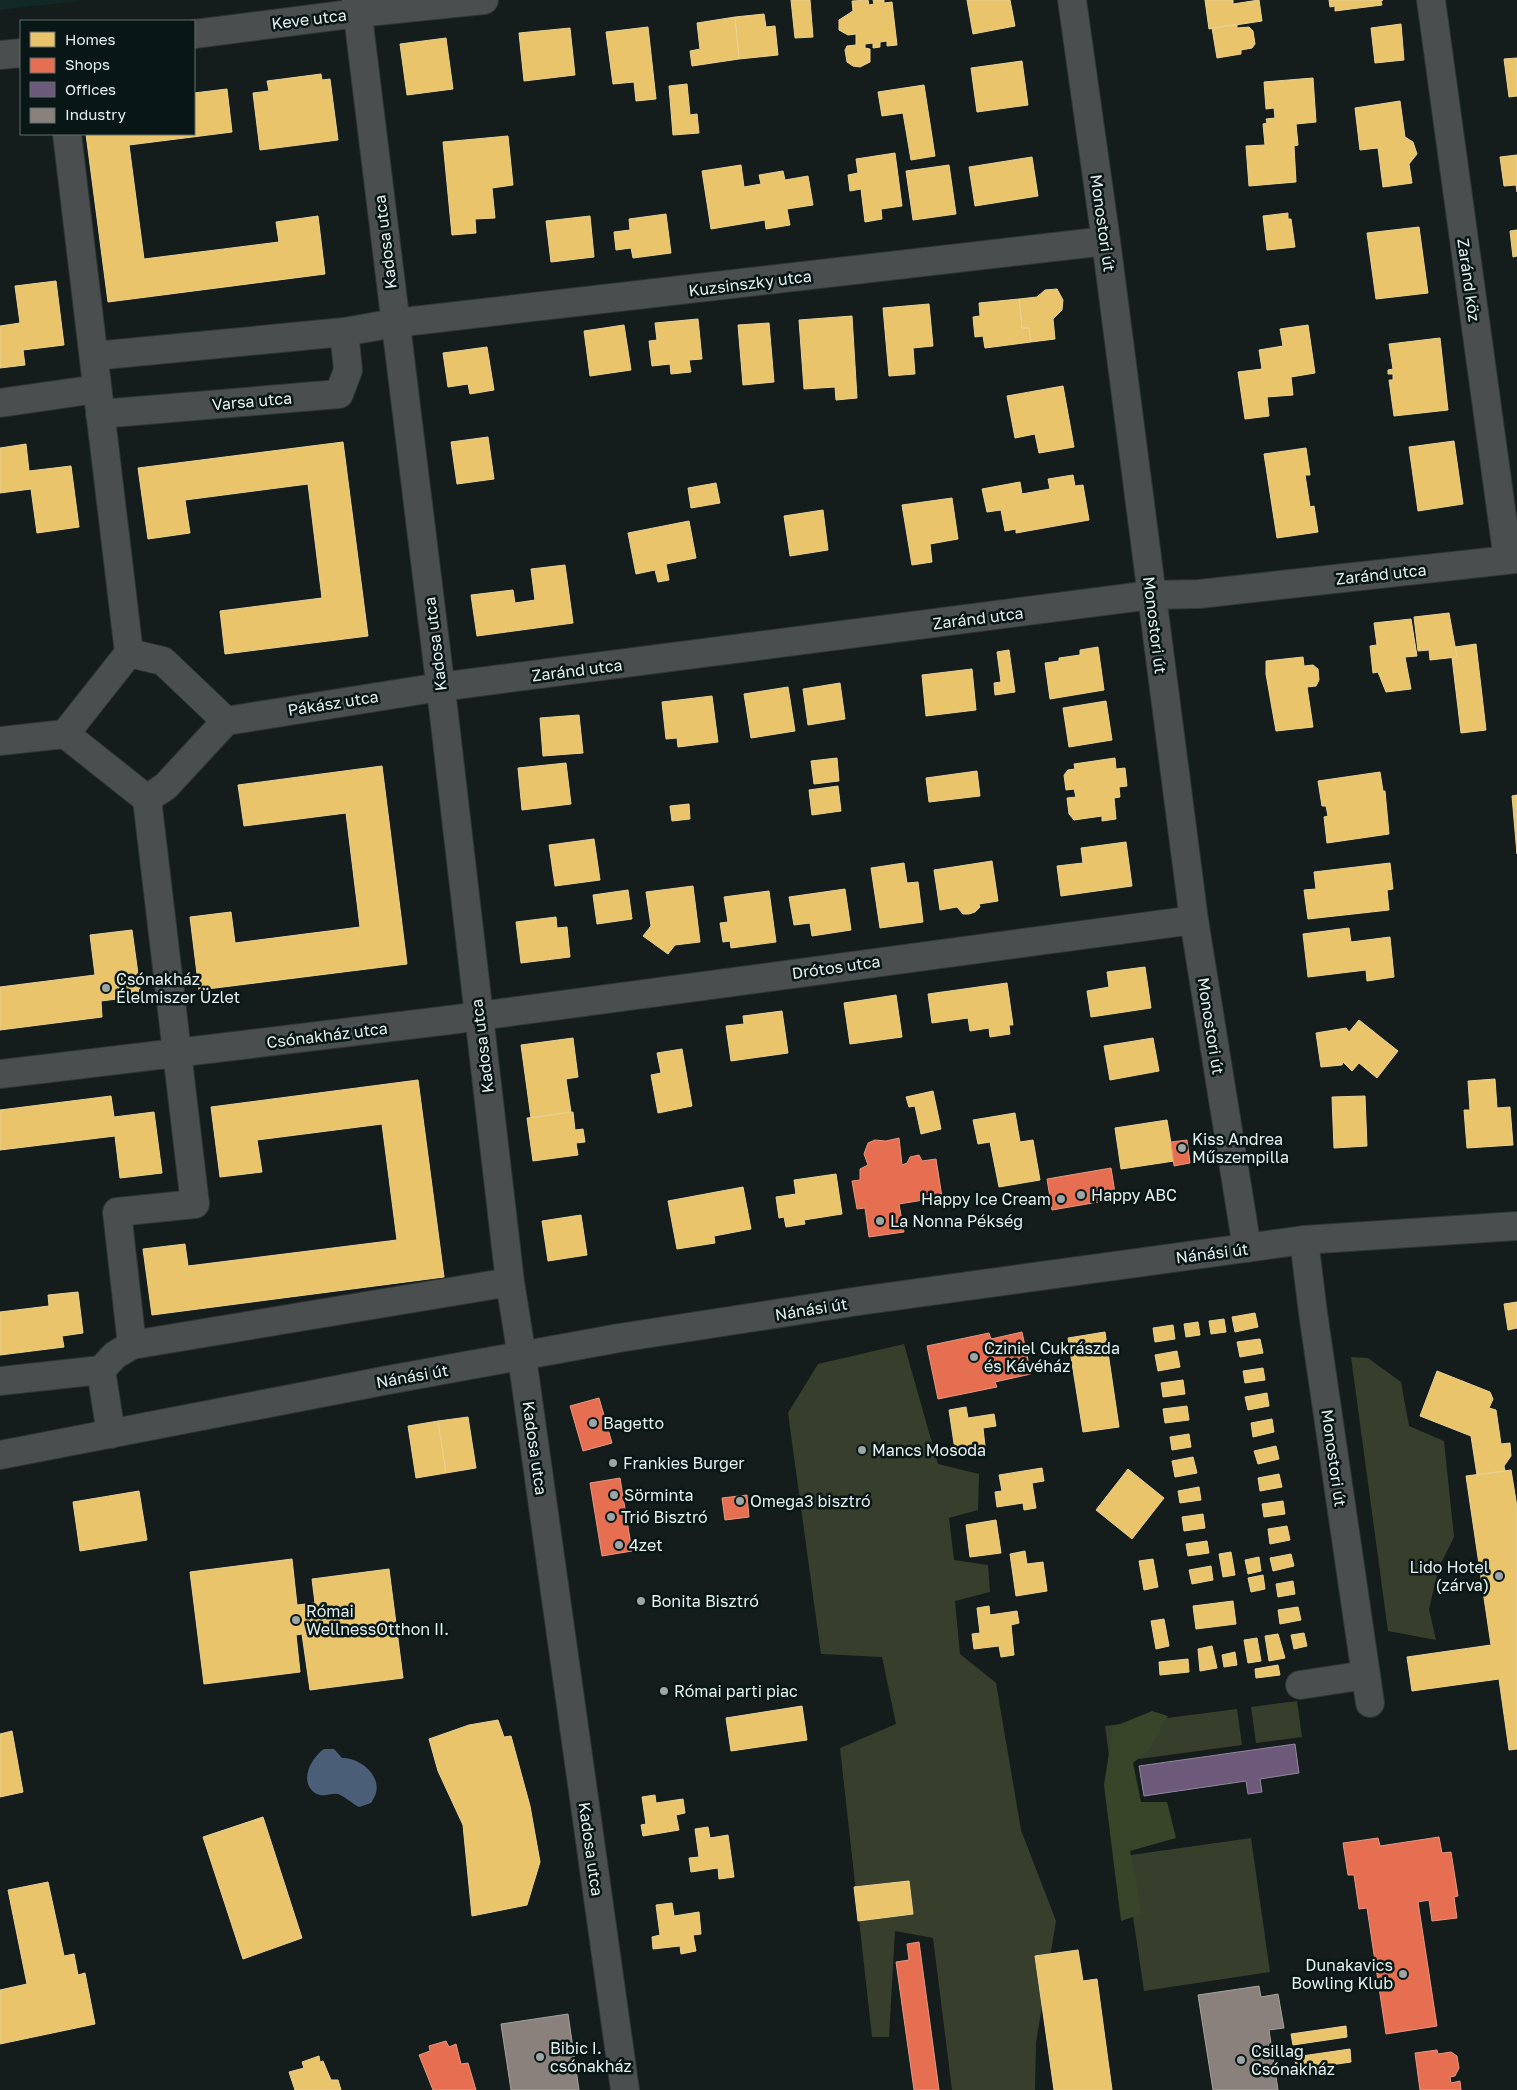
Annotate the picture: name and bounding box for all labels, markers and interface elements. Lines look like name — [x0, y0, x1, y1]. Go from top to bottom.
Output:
street label: Keve utca — [270, 4, 348, 34]
legend — [20, 20, 195, 135]
text: Homes — [65, 30, 115, 48]
text: Shops — [65, 55, 110, 73]
text: Offices — [65, 80, 116, 98]
text: Industry — [65, 105, 126, 123]
street label: Monostori út — [1086, 173, 1120, 273]
street label: Kadosa utca — [369, 194, 401, 290]
street label: Zaránd köz — [1453, 237, 1485, 323]
street label: Kuzsinszky utca — [687, 266, 813, 300]
street label: Varsa utca — [211, 388, 293, 414]
street label: Zaránd utca — [1335, 559, 1427, 589]
street label: Monostori út — [1139, 575, 1171, 675]
street label: Kadosa utca — [419, 596, 451, 692]
street label: Zaránd utca — [931, 603, 1025, 633]
street label: Zaránd utca — [530, 655, 624, 685]
street label: Pákász utca — [286, 686, 380, 720]
street label: Drótos utca — [790, 951, 882, 983]
place label: Csónakház Élelmiszer Üzlet — [116, 969, 240, 1007]
street label: Monostori út — [1193, 976, 1229, 1076]
marker: Csónakház Élelmiszer Üzlet — [100, 982, 112, 994]
street label: Kadosa utca — [466, 998, 498, 1094]
street label: Csónakház utca — [265, 1018, 389, 1052]
place label: Kiss Andrea Műszempilla — [1192, 1129, 1289, 1167]
marker: Kiss Andrea Műszempilla — [1176, 1142, 1188, 1154]
place label: Happy ABC — [1091, 1185, 1177, 1205]
place label: Happy Ice Cream — [921, 1189, 1051, 1209]
marker: Happy ABC — [1075, 1189, 1087, 1201]
marker: Happy Ice Cream — [1055, 1193, 1067, 1205]
place label: La Nonna Pékség — [890, 1211, 1023, 1231]
marker: La Nonna Pékség — [874, 1215, 886, 1227]
street label: Nánási út — [1175, 1239, 1249, 1267]
street label: Nánási út — [773, 1293, 849, 1325]
place label: Cziniel Cukrászda és Kávéház — [984, 1338, 1120, 1376]
marker: Cziniel Cukrászda és Kávéház — [968, 1351, 980, 1363]
street label: Nánási út — [374, 1360, 450, 1392]
street label: Kadosa utca — [519, 1400, 551, 1496]
street label: Monostori út — [1317, 1408, 1351, 1508]
place label: Bagetto — [603, 1413, 664, 1433]
marker: Bagetto — [587, 1417, 599, 1429]
place label: Mancs Mosoda — [872, 1440, 986, 1460]
marker: Mancs Mosoda — [856, 1444, 868, 1456]
place label: Frankies Burger — [623, 1453, 744, 1473]
marker: Frankies Burger — [607, 1457, 619, 1469]
place label: Sörminta — [624, 1485, 694, 1505]
marker: Sörminta — [608, 1489, 620, 1501]
place label: Omega3 bisztró — [750, 1491, 871, 1511]
marker: Omega3 bisztró — [734, 1495, 746, 1507]
place label: Trió Bisztró — [621, 1507, 708, 1527]
marker: Trió Bisztró — [605, 1511, 617, 1523]
place label: 4zet — [629, 1535, 663, 1555]
marker: 4zet — [613, 1539, 625, 1551]
place label: Lido Hotel (zárva) — [1410, 1557, 1489, 1595]
marker: Lido Hotel (zárva) — [1493, 1570, 1505, 1582]
place label: Bonita Bisztró — [651, 1591, 759, 1611]
marker: Bonita Bisztró — [635, 1595, 647, 1607]
place label: Római WellnessOtthon II. — [306, 1601, 449, 1639]
marker: Római WellnessOtthon II. — [290, 1614, 302, 1626]
place label: Római parti piac — [674, 1681, 798, 1701]
marker: Római parti piac — [658, 1685, 670, 1697]
street label: Kadosa utca — [575, 1801, 607, 1897]
place label: Dunakavics Bowling Klub — [1291, 1955, 1393, 1993]
marker: Dunakavics Bowling Klub — [1397, 1968, 1409, 1980]
place label: Bibic I. csónakház — [550, 2038, 632, 2076]
place label: Csillag Csónakház — [1251, 2041, 1335, 2079]
marker: Bibic I. csónakház — [534, 2051, 546, 2063]
marker: Csillag Csónakház — [1235, 2054, 1247, 2066]

